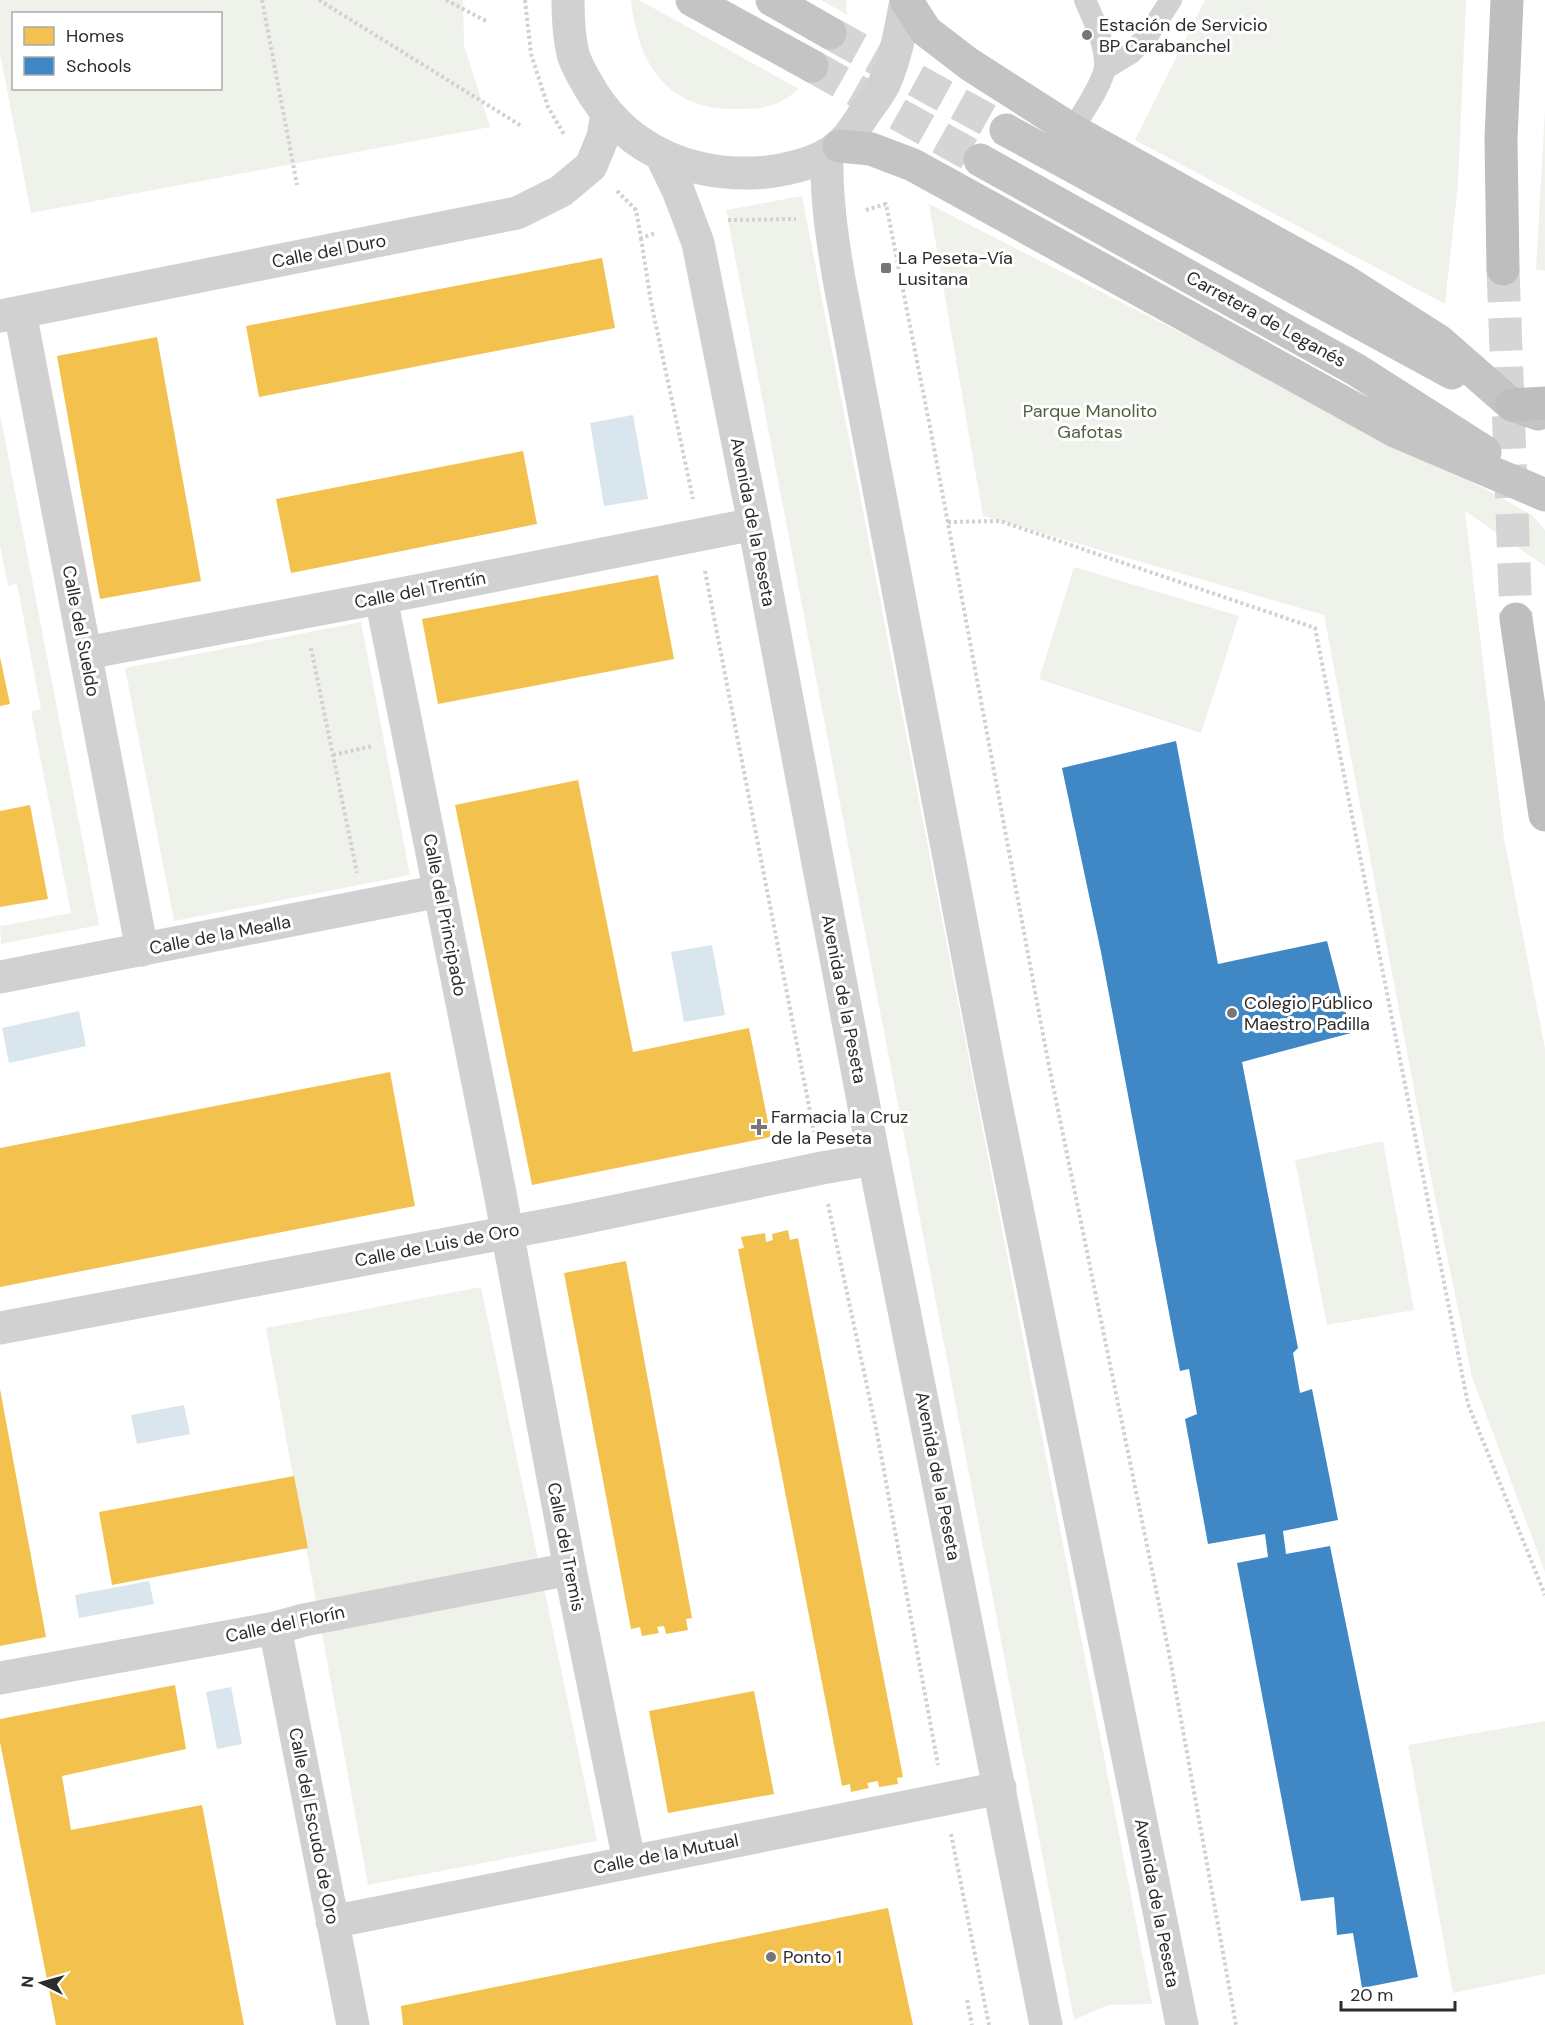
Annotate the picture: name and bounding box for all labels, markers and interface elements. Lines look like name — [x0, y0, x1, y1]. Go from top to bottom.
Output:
legend — [12, 12, 222, 90]
place label: Estación de Servicio BP Carabanchel — [1099, 13, 1268, 58]
text: Homes — [66, 24, 124, 48]
marker: Estación de Servicio BP Carabanchel — [1080, 28, 1094, 42]
text: Schools — [66, 54, 131, 78]
street label: Calle del Duro — [270, 228, 388, 274]
place label: La Peseta-Vía Lusitana — [898, 246, 1013, 291]
marker: La Peseta-Vía Lusitana — [879, 261, 893, 275]
street label: Carretera de Leganés — [1182, 265, 1350, 373]
park label: Parque Manolito Gafotas — [1023, 399, 1157, 444]
street label: Avenida de la Peseta — [725, 435, 781, 609]
street label: Calle del Sueldo — [57, 563, 105, 699]
street label: Calle del Trentín — [352, 565, 488, 615]
street label: Calle del Principado — [417, 832, 473, 998]
street label: Calle de la Mealla — [147, 910, 293, 960]
street label: Avenida de la Peseta — [816, 912, 872, 1086]
place label: Colegio Público Maestro Padilla — [1244, 991, 1373, 1036]
marker: Colegio Público Maestro Padilla — [1225, 1006, 1239, 1020]
place label: Farmacia la Cruz de la Peseta — [771, 1105, 908, 1150]
marker: Farmacia la Cruz de la Peseta — [752, 1120, 766, 1134]
street label: Calle de Luis de Oro — [353, 1217, 521, 1273]
street label: Avenida de la Peseta — [910, 1389, 966, 1563]
street label: Calle del Tremis — [542, 1480, 590, 1614]
street label: Calle del Florín — [223, 1600, 347, 1648]
street label: Calle del Escudo de Oro — [283, 1726, 345, 1926]
street label: Avenida de la Peseta — [1129, 1816, 1185, 1990]
street label: Calle de la Mutual — [591, 1828, 741, 1880]
place label: Ponto 1 — [783, 1945, 842, 1969]
marker: Ponto 1 — [764, 1950, 778, 1964]
north arrow — [12, 1953, 72, 2013]
scale bar — [1341, 1974, 1455, 2012]
text: N — [17, 1975, 39, 1988]
text: 20 m — [1350, 1983, 1393, 2007]

